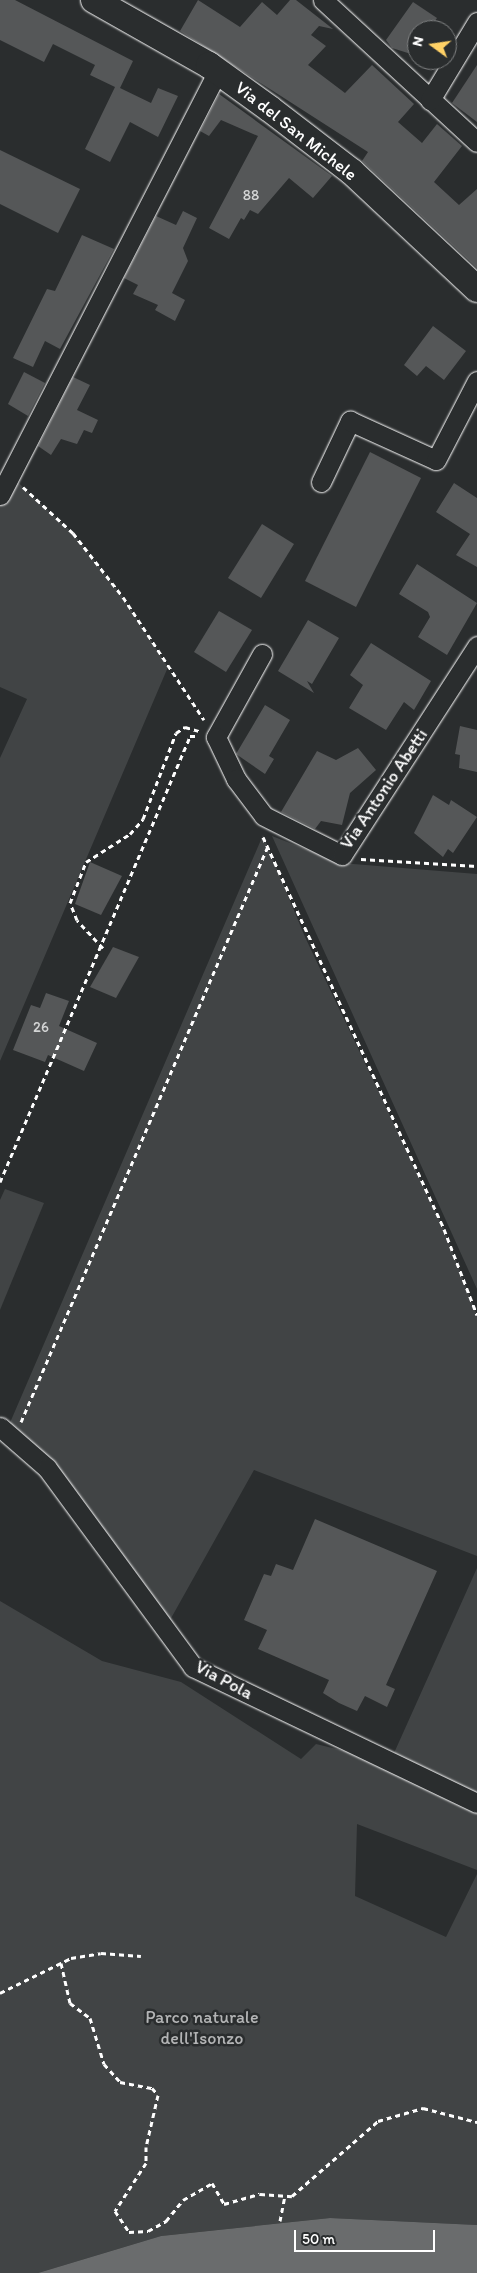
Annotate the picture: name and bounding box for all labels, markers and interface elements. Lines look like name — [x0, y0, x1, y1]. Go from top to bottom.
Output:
north arrow — [407, 20, 457, 70]
text: N — [409, 35, 427, 48]
street label: Via del San Michele — [231, 77, 361, 185]
house number: 88 — [243, 187, 259, 205]
street label: Via Antonio Abetti — [336, 725, 432, 853]
house number: 26 — [33, 1019, 49, 1037]
street label: Via Pola — [192, 1656, 256, 1704]
park label: Parco naturale dell'Isonzo — [145, 2007, 259, 2050]
scale bar — [297, 2220, 438, 2252]
text: 50 m — [302, 2230, 335, 2248]

